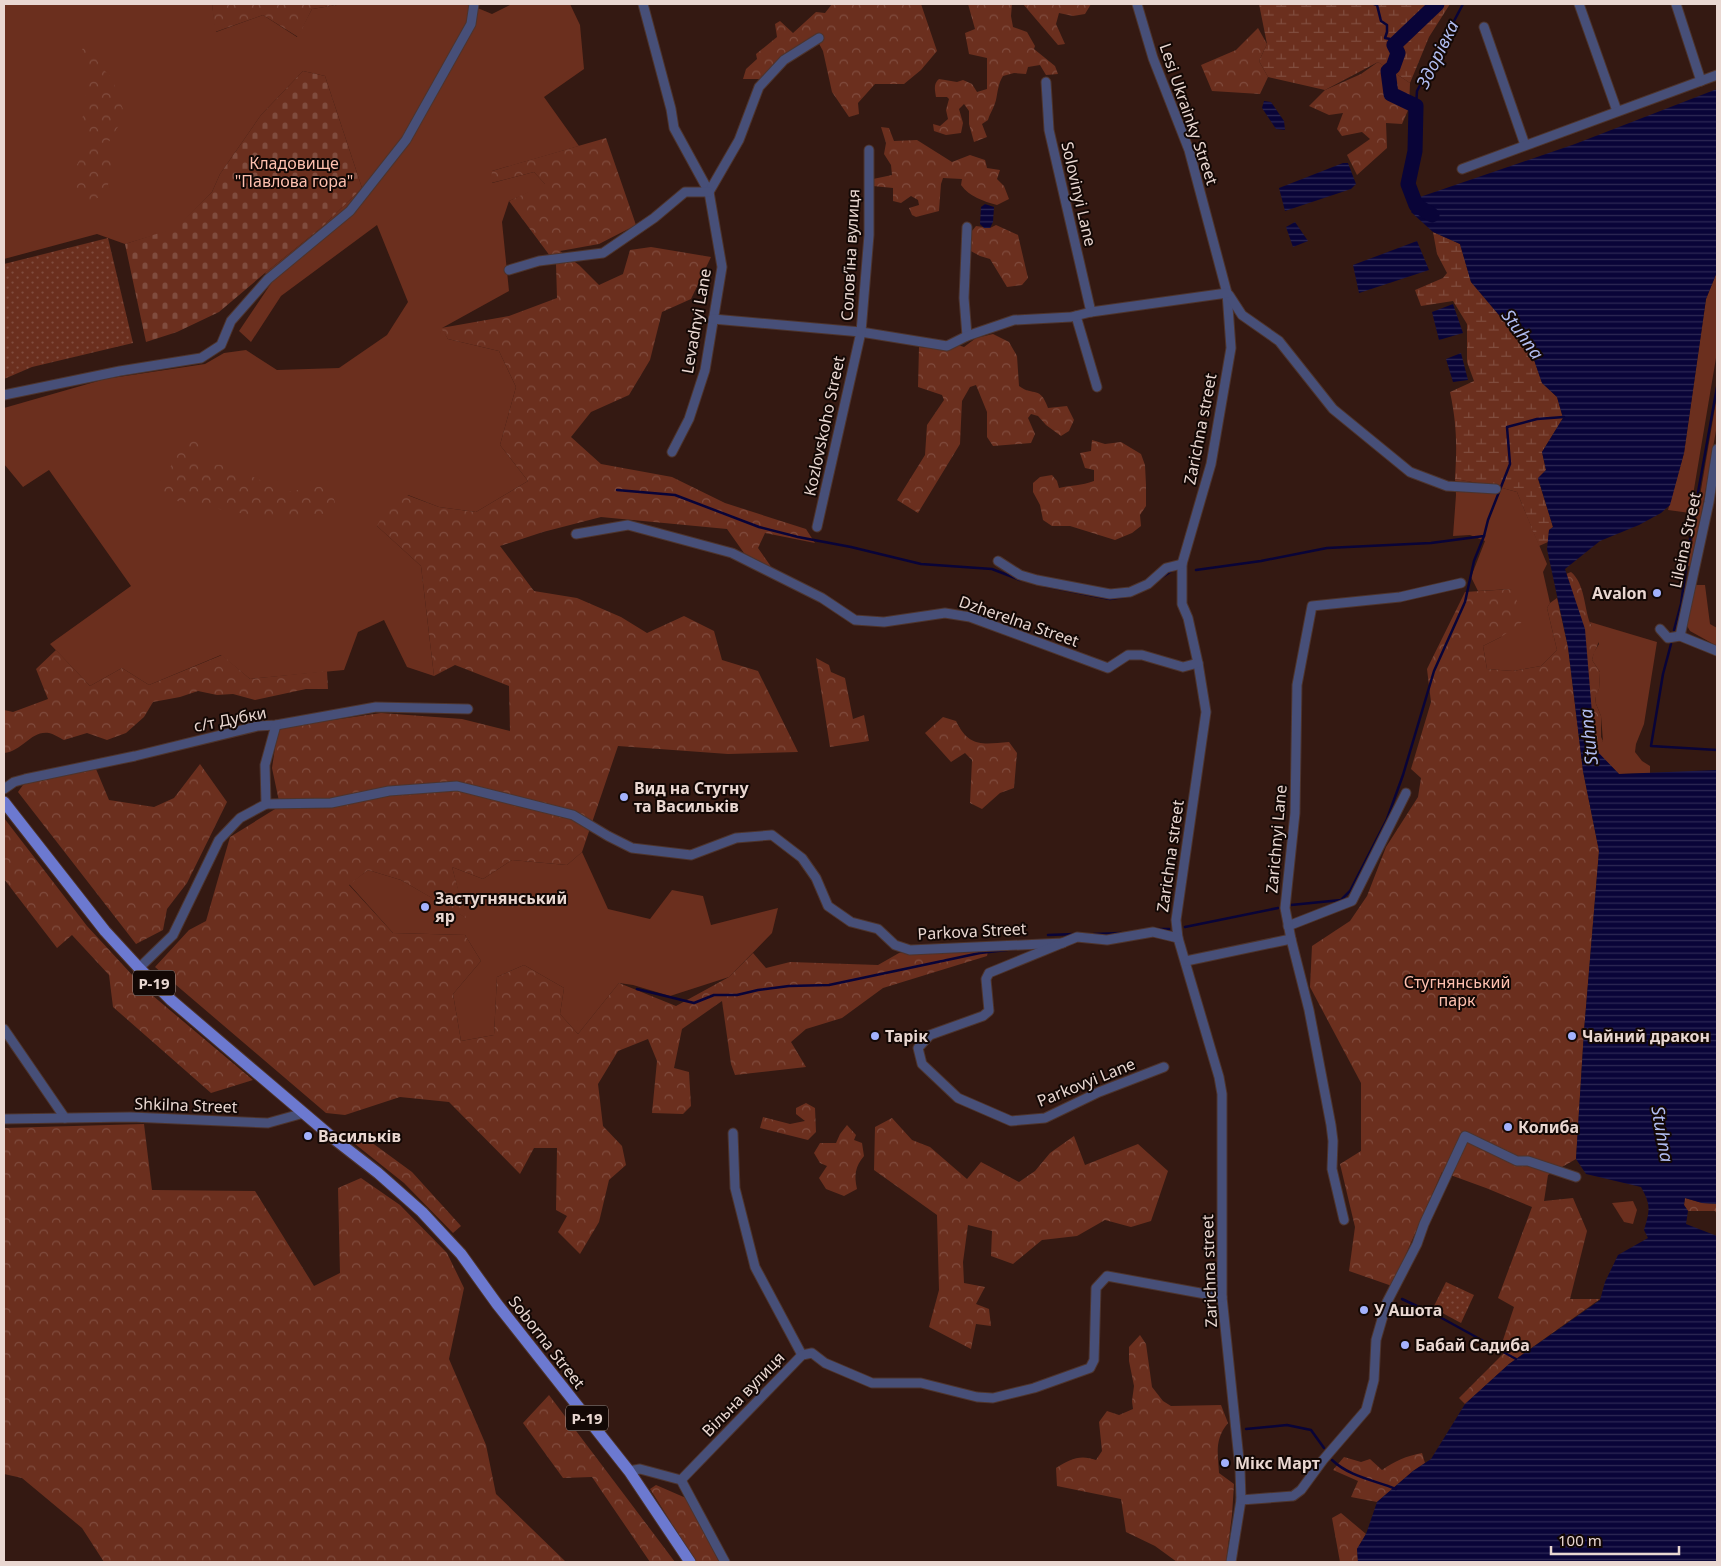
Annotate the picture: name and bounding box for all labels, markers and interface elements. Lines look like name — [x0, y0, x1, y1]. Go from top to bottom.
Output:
water label: Здорівка — [1410, 16, 1464, 93]
street label: Lesi Ukrainky Street — [1154, 40, 1224, 188]
street label: Solovinyi Lane — [1056, 139, 1102, 249]
park label: Кладовище "Павлова гора" — [235, 152, 353, 192]
street label: Соловʼїна вулиця — [836, 188, 864, 322]
street label: Levadnyi Lane — [676, 267, 716, 375]
water label: Stuhna — [1497, 304, 1549, 364]
street label: Kozlovskoho Street — [798, 354, 850, 498]
street label: Zarichna street — [1178, 371, 1222, 487]
street label: Lileina Street — [1664, 490, 1706, 590]
place label: Avalon — [1592, 582, 1647, 604]
marker: Avalon — [1651, 587, 1663, 599]
street label: Dzherelna Street — [956, 590, 1082, 652]
street label: с/т Дубки — [192, 701, 268, 737]
water label: Stuhna — [1573, 708, 1603, 766]
place label: Вид на Стугну та Васильків — [634, 777, 750, 817]
street label: Zarichnyi Lane — [1260, 784, 1292, 894]
marker: Вид на Стугну та Васильків — [618, 791, 630, 803]
street label: Zarichna street — [1151, 798, 1189, 913]
place label: Застугнянський яр — [435, 887, 567, 927]
marker: Застугнянський яр — [419, 901, 431, 913]
street label: Parkova Street — [917, 917, 1027, 945]
road number: Р-19 — [133, 970, 175, 996]
park label: Стугнянський парк — [1404, 971, 1510, 1011]
place label: Тарік — [885, 1025, 928, 1047]
place label: Чайний дракон — [1582, 1025, 1710, 1047]
marker: Тарік — [869, 1030, 881, 1042]
marker: Чайний дракон — [1566, 1030, 1578, 1042]
street label: Parkovyi Lane — [1034, 1052, 1138, 1112]
street label: Shkilna Street — [134, 1092, 238, 1118]
water label: Stuhna — [1646, 1104, 1680, 1164]
place label: Колиба — [1518, 1116, 1579, 1138]
marker: Колиба — [1502, 1121, 1514, 1133]
place label: Васильків — [318, 1125, 401, 1147]
marker: Васильків — [302, 1130, 314, 1142]
street label: Zarichna street — [1196, 1214, 1222, 1328]
street label: Soborna Street — [504, 1291, 590, 1393]
place label: У Ашота — [1374, 1299, 1442, 1321]
marker: У Ашота — [1358, 1304, 1370, 1316]
place label: Бабай Садиба — [1415, 1334, 1530, 1356]
marker: Бабай Садиба — [1399, 1339, 1411, 1351]
street label: Вільна вулиця — [697, 1347, 789, 1441]
road number: Р-19 — [566, 1406, 608, 1430]
place label: Мікс Март — [1235, 1452, 1320, 1474]
marker: Мікс Март — [1219, 1457, 1231, 1469]
scale bar — [1551, 1524, 1678, 1556]
text: 100 m — [1558, 1530, 1602, 1550]

